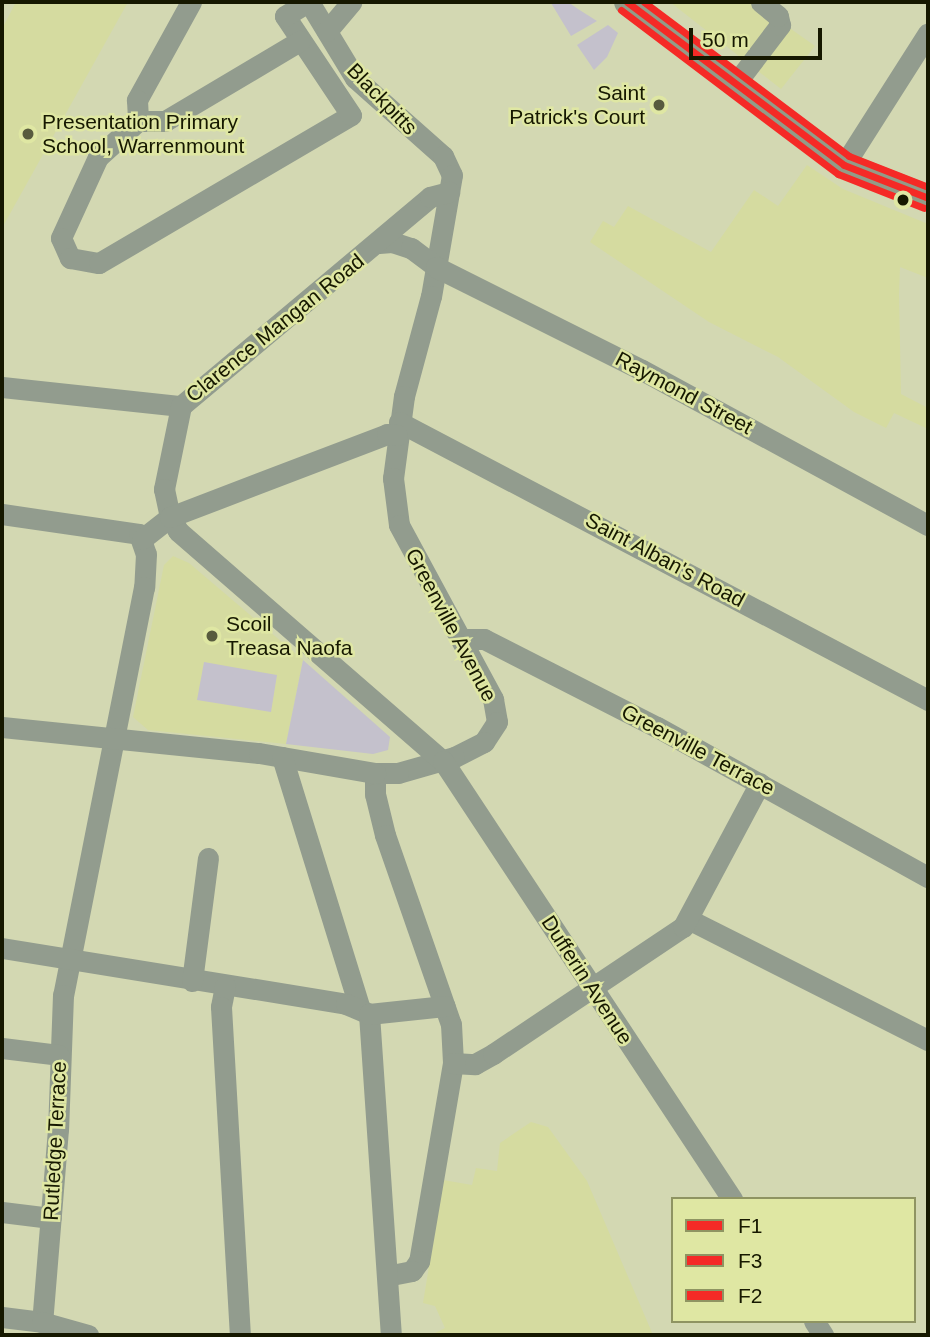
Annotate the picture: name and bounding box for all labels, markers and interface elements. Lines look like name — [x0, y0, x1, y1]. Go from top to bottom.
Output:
scale bar — [692, 14, 825, 58]
text: 50 m — [702, 28, 749, 51]
street label: Blackpitts — [342, 58, 422, 140]
place label: Saint Patrick's Court — [509, 80, 645, 130]
marker: Saint Patrick's Court — [651, 97, 667, 113]
place label: Presentation Primary School, Warrenmount — [42, 109, 244, 159]
marker: Presentation Primary School, Warrenmount — [20, 126, 36, 142]
unlabelled marker — [896, 193, 910, 207]
street label: Clarence Mangan Road — [181, 248, 369, 408]
street label: Raymond Street — [611, 346, 757, 440]
street label: Saint Alban's Road — [581, 507, 749, 613]
street label: Greenville Avenue — [400, 543, 502, 707]
place label: Scoil Treasa Naofa — [226, 611, 352, 661]
marker: Scoil Treasa Naofa — [204, 628, 220, 644]
street label: Greenville Terrace — [617, 699, 779, 801]
street label: Dufferin Avenue — [536, 910, 638, 1050]
street label: Rutledge Terrace — [38, 1060, 72, 1222]
legend — [671, 1197, 916, 1323]
text: F1 — [738, 1214, 763, 1237]
text: F3 — [738, 1249, 763, 1272]
text: F2 — [738, 1284, 763, 1307]

